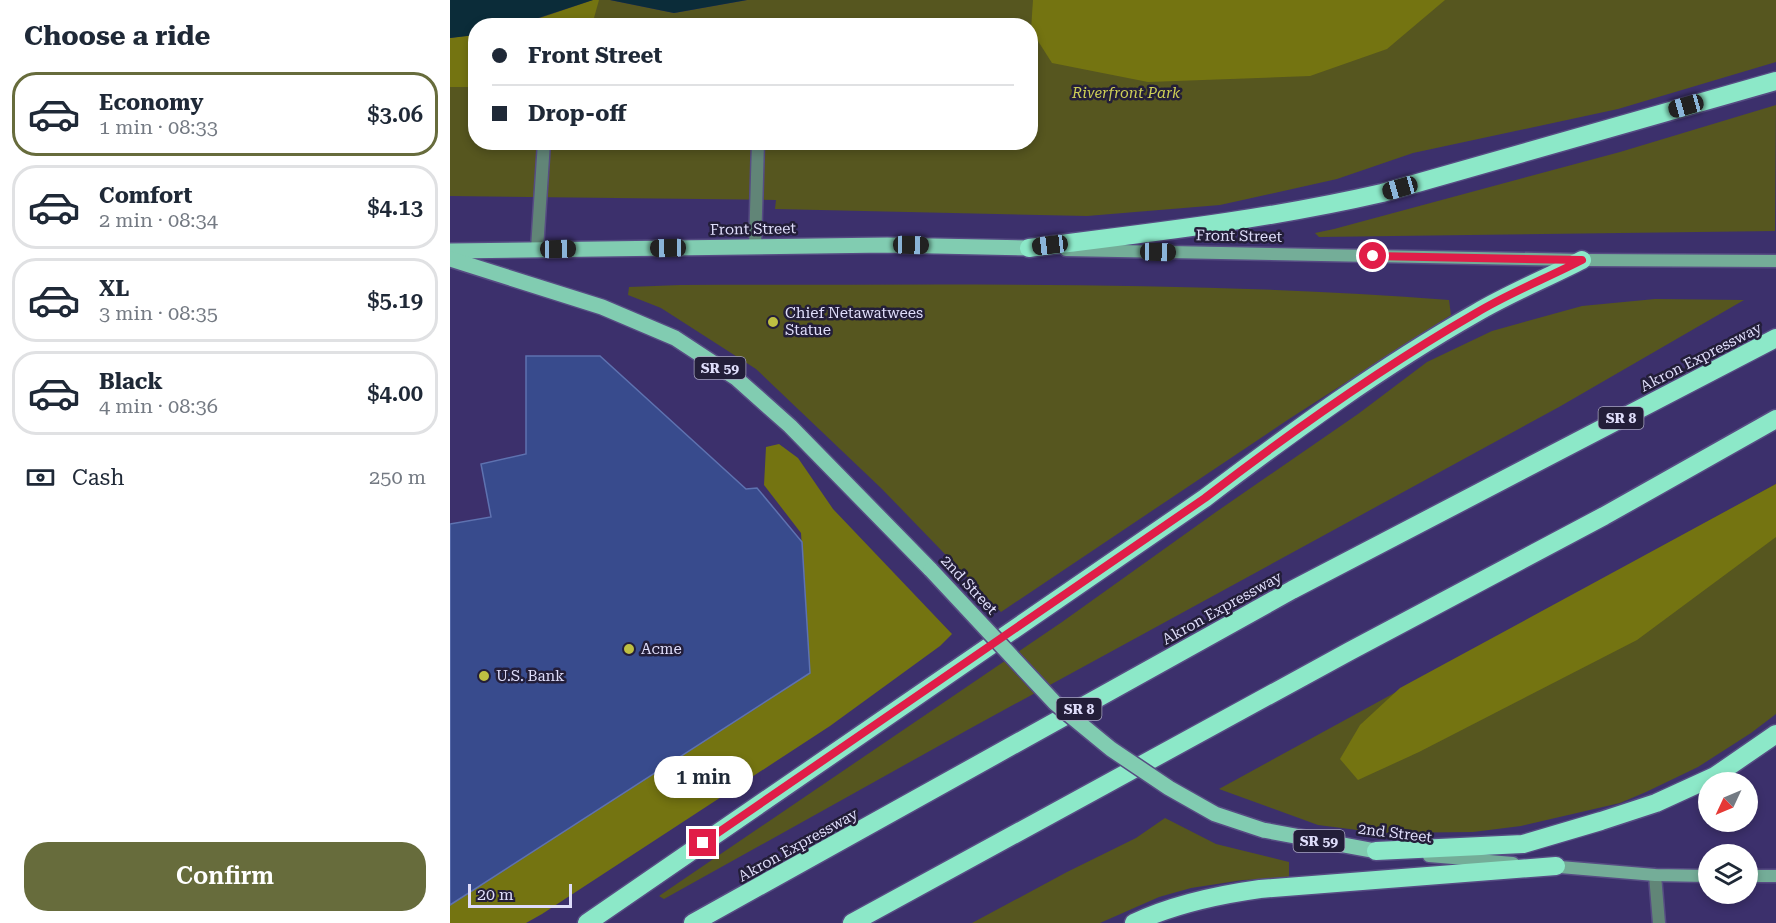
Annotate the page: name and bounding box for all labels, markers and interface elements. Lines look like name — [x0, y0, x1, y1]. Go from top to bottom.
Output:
text: Choose a ride — [24, 20, 210, 52]
text: Front Street — [528, 43, 662, 68]
park label: Riverfront Park — [1071, 84, 1181, 102]
icon: car — [27, 87, 81, 141]
text: Economy — [99, 90, 203, 115]
car — [1666, 92, 1706, 120]
text: Drop-off — [528, 101, 626, 126]
text: $3.06 — [367, 102, 423, 127]
text: 1 min · 08:33 — [99, 115, 218, 139]
car — [1380, 174, 1420, 202]
icon: car — [27, 180, 81, 234]
text: Comfort — [99, 183, 192, 208]
text: $4.13 — [367, 195, 423, 220]
text: 2 min · 08:34 — [99, 208, 218, 232]
street label: Front Street — [710, 219, 797, 239]
street label: Front Street — [1196, 226, 1283, 246]
car — [1031, 234, 1069, 256]
car — [893, 236, 929, 254]
car — [650, 239, 686, 257]
car — [540, 240, 576, 258]
route start — [1359, 242, 1386, 269]
car — [1140, 243, 1176, 261]
icon: car — [27, 273, 81, 327]
text: XL — [99, 276, 129, 301]
text: $5.19 — [367, 288, 423, 313]
text: 3 min · 08:35 — [99, 301, 218, 325]
place label: Chief Netawatwees Statue — [785, 304, 923, 339]
marker: Chief Netawatwees Statue — [766, 315, 780, 329]
street label: Akron Expressway — [1637, 318, 1765, 395]
road number: SR 59 — [694, 357, 746, 379]
icon: car — [27, 366, 81, 420]
text: Black — [99, 369, 163, 394]
text: $4.00 — [367, 381, 423, 406]
text: 4 min · 08:36 — [99, 394, 218, 418]
road number: SR 8 — [1598, 407, 1644, 429]
icon: cash — [24, 461, 57, 494]
text: Cash — [72, 465, 124, 490]
text: 250 m — [369, 465, 426, 489]
street label: 2nd Street — [937, 552, 1001, 619]
street label: Akron Expressway — [1159, 568, 1285, 648]
place label: Acme — [641, 640, 682, 658]
marker: Acme — [622, 642, 636, 656]
place label: U.S. Bank — [496, 667, 565, 685]
marker: U.S. Bank — [477, 669, 491, 683]
road number: SR 8 — [1056, 698, 1102, 720]
callout: 1 min — [654, 756, 752, 798]
text: 1 min — [676, 765, 731, 789]
north arrow — [1698, 772, 1758, 832]
map controls — [1698, 772, 1758, 904]
street label: Akron Expressway — [735, 805, 861, 885]
street label: 2nd Street — [1357, 820, 1433, 847]
route end — [689, 829, 716, 856]
road number: SR 59 — [1294, 830, 1344, 852]
button: Confirm — [24, 842, 426, 911]
button: layers — [1698, 844, 1758, 904]
scale bar — [468, 881, 572, 908]
text: 20 m — [477, 885, 514, 904]

